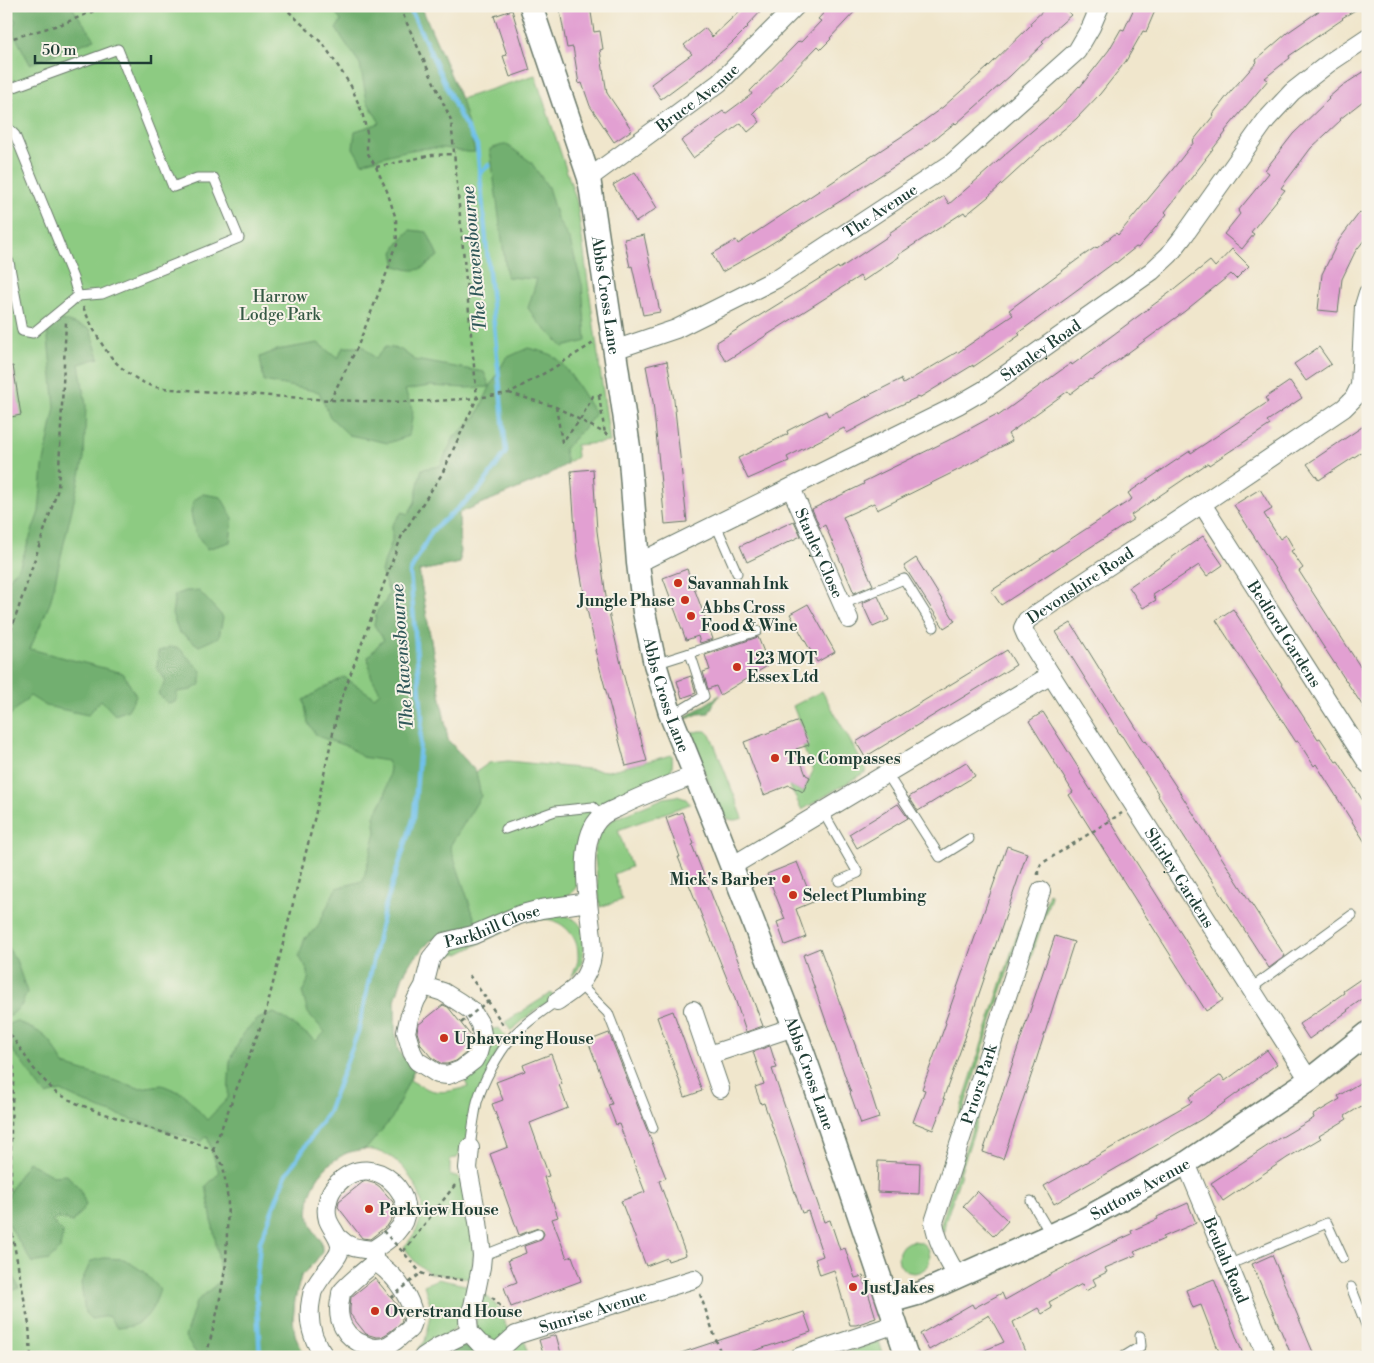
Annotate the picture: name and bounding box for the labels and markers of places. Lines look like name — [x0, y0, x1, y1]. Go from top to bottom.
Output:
place label: Savannah Ink — [688, 574, 790, 594]
marker: Savannah Ink — [672, 577, 684, 589]
place label: Jungle Phase — [577, 591, 675, 611]
marker: Jungle Phase — [679, 594, 691, 606]
place label: Abbs Cross Food & Wine — [700, 598, 798, 636]
marker: Abbs Cross Food & Wine — [685, 610, 697, 622]
place label: 123 MOT Essex Ltd — [747, 649, 819, 687]
marker: 123 MOT Essex Ltd — [731, 661, 743, 673]
place label: The Compasses — [785, 749, 901, 769]
marker: The Compasses — [769, 752, 781, 764]
place label: Mick's Barber — [669, 870, 776, 890]
marker: Mick's Barber — [780, 873, 792, 885]
place label: Select Plumbing — [803, 886, 927, 906]
marker: Select Plumbing — [787, 889, 799, 901]
place label: Uphavering House — [454, 1029, 594, 1049]
marker: Uphavering House — [438, 1032, 450, 1044]
place label: Parkview House — [379, 1200, 499, 1220]
marker: Parkview House — [363, 1203, 375, 1215]
place label: Just Jakes — [861, 1278, 934, 1298]
marker: Just Jakes — [847, 1281, 859, 1293]
place label: Overstrand House — [385, 1302, 523, 1322]
marker: Overstrand House — [369, 1305, 381, 1317]

